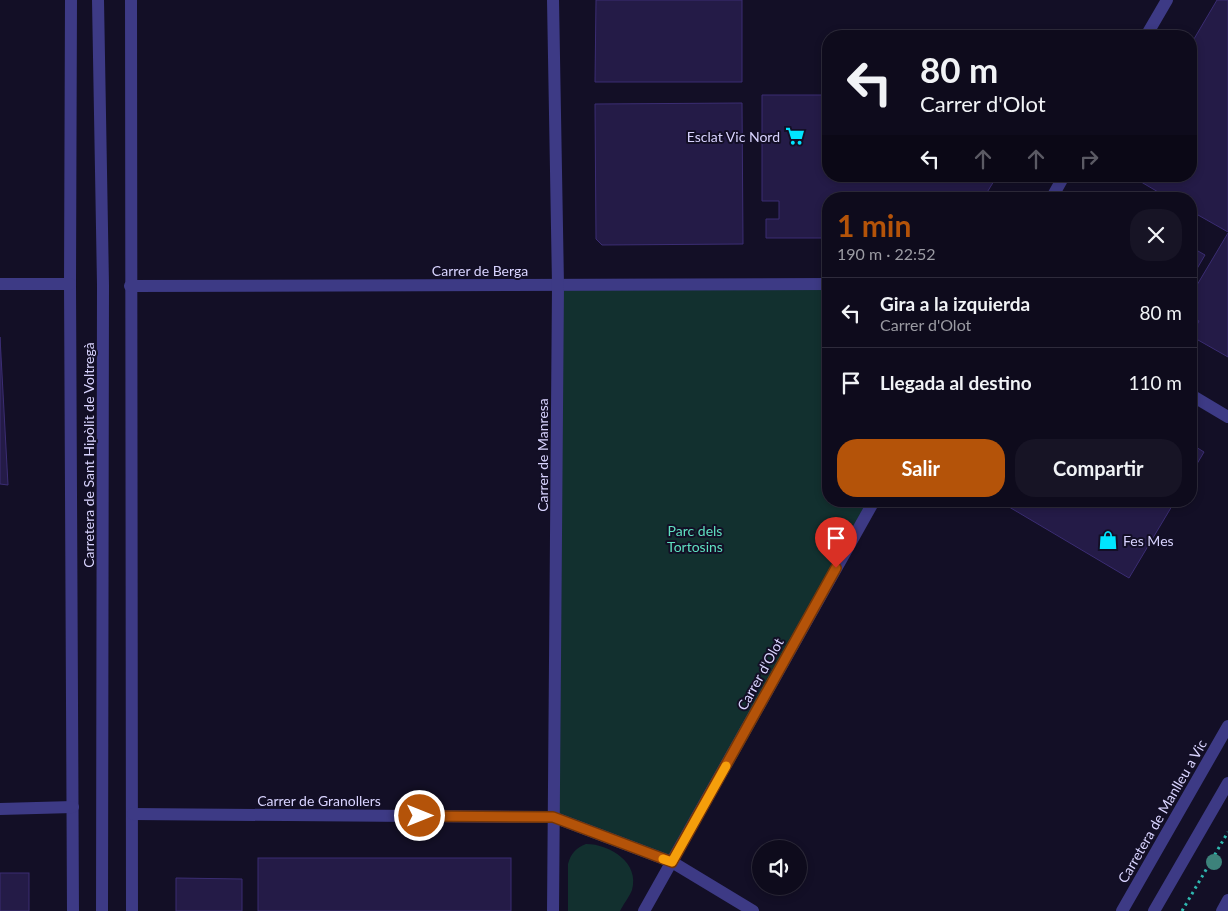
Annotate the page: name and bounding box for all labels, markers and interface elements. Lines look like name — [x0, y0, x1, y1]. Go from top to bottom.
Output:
text: 80 m — [920, 48, 998, 90]
icon: left — [837, 50, 902, 115]
text: Carrer d'Olot — [920, 90, 1046, 117]
supermarket icon: Esclat Vic Nord — [784, 125, 806, 147]
place label: Esclat Vic Nord — [687, 128, 780, 145]
icon: left — [916, 145, 944, 173]
icon: ahead — [969, 145, 997, 173]
icon: ahead — [1022, 145, 1050, 173]
icon: right — [1075, 145, 1103, 173]
text: 1 min — [837, 207, 911, 243]
button: close — [1130, 209, 1182, 261]
text: 190 m · 22:52 — [837, 244, 936, 263]
street label: Carrer de Berga — [432, 262, 528, 279]
text: Gira a la izquierda — [880, 292, 1030, 315]
icon: left — [837, 299, 865, 327]
text: 80 m — [1139, 301, 1182, 324]
text: Carrer d'Olot — [880, 315, 971, 334]
street label: Carretera de Sant Hipòlit de Voltregà — [80, 342, 97, 568]
icon: arrive — [837, 369, 865, 397]
text: Llegada al destino — [880, 371, 1032, 394]
text: 110 m — [1128, 371, 1182, 394]
street label: Carrer de Manresa — [534, 398, 551, 512]
button: Salir — [837, 439, 1005, 497]
button: Compartir — [1015, 439, 1182, 497]
pin — [815, 517, 857, 568]
park label: Parc dels Tortosins — [667, 522, 723, 555]
icon: arrive — [822, 524, 850, 552]
shop icon: Fes Mes — [1097, 529, 1119, 551]
place label: Fes Mes — [1123, 532, 1174, 549]
street label: Carrer d'Olot — [733, 635, 787, 713]
street label: Carretera de Manlleu a Vic — [1114, 736, 1210, 886]
position arrow — [393, 789, 445, 841]
street label: Carrer de Granollers — [257, 792, 381, 809]
map controls — [752, 840, 807, 895]
button: sound — [752, 840, 807, 895]

